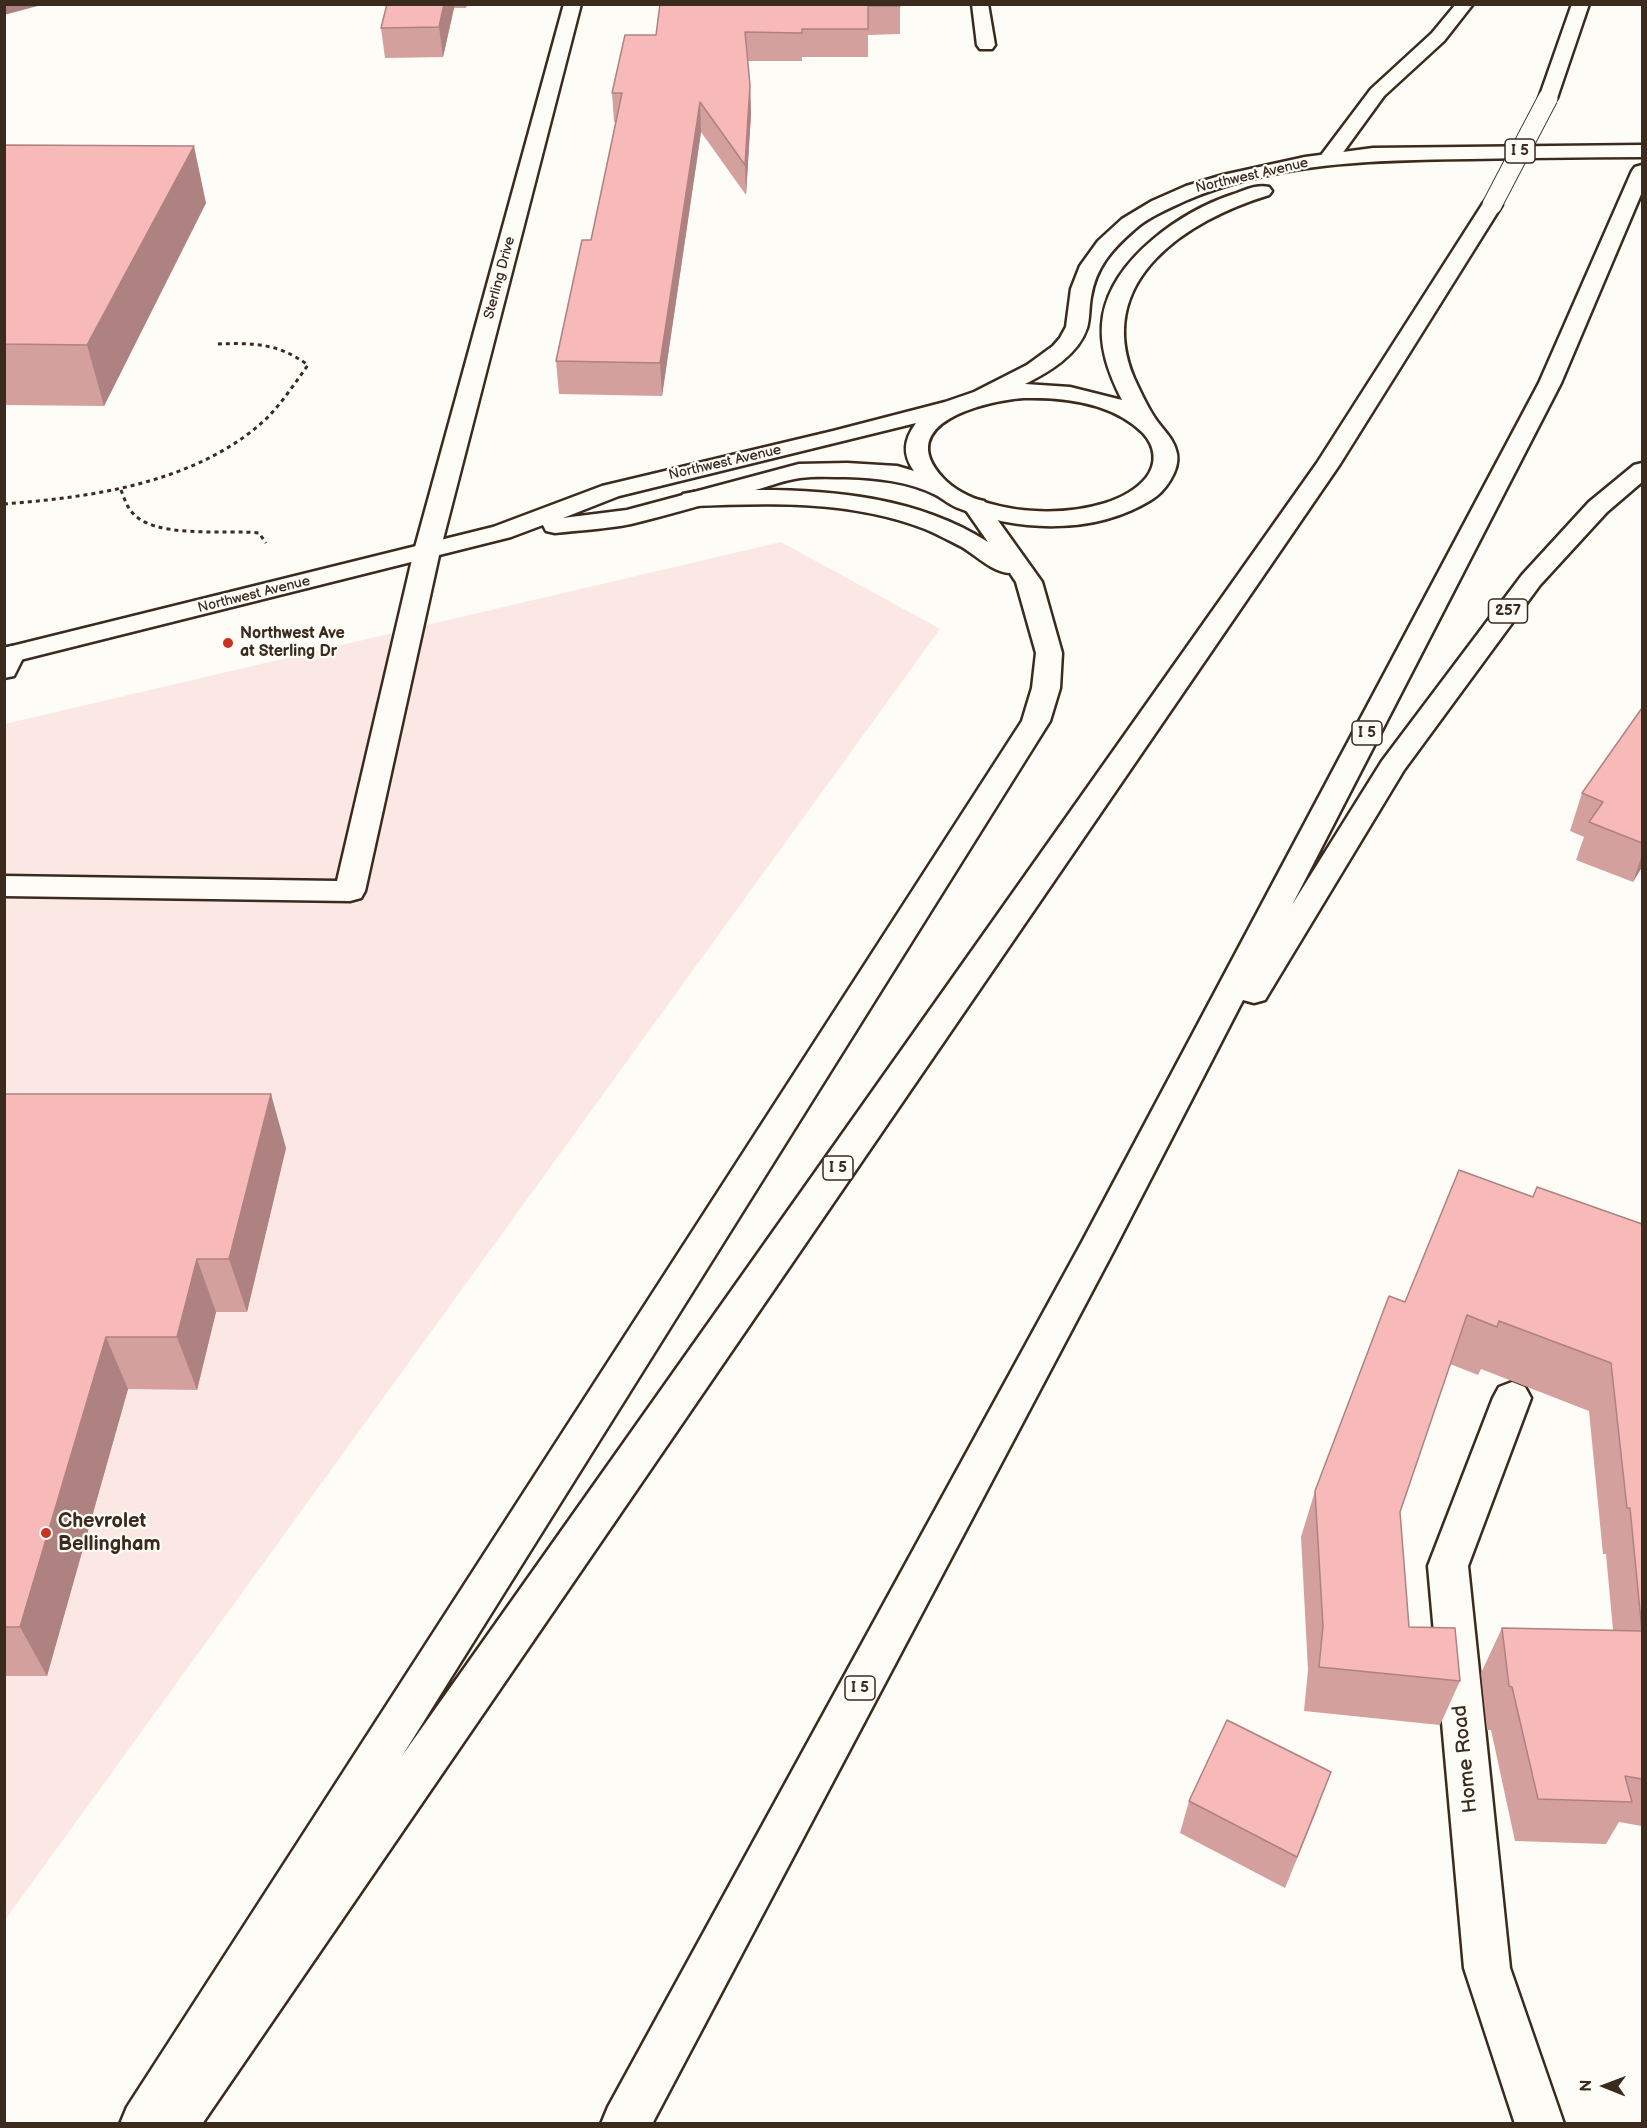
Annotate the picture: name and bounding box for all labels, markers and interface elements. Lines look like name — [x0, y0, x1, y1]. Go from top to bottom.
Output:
road number: I 5 — [1505, 139, 1535, 163]
street label: Northwest Avenue — [1194, 155, 1310, 197]
street label: Sterling Drive — [481, 235, 519, 321]
street label: Northwest Avenue — [667, 442, 783, 484]
street label: Northwest Avenue — [196, 573, 312, 617]
road number: 257 — [1488, 599, 1528, 623]
place label: Northwest Ave at Sterling Dr — [240, 624, 345, 662]
marker: Northwest Ave at Sterling Dr — [221, 636, 235, 650]
road number: I 5 — [1352, 721, 1382, 745]
road number: I 5 — [823, 1156, 853, 1180]
place label: Chevrolet Bellingham — [58, 1510, 160, 1557]
marker: Chevrolet Bellingham — [39, 1526, 53, 1540]
road number: I 5 — [845, 1676, 875, 1700]
street label: Home Road — [1448, 1704, 1484, 1814]
north arrow — [1575, 2056, 1635, 2116]
text: N — [1577, 2079, 1596, 2092]

